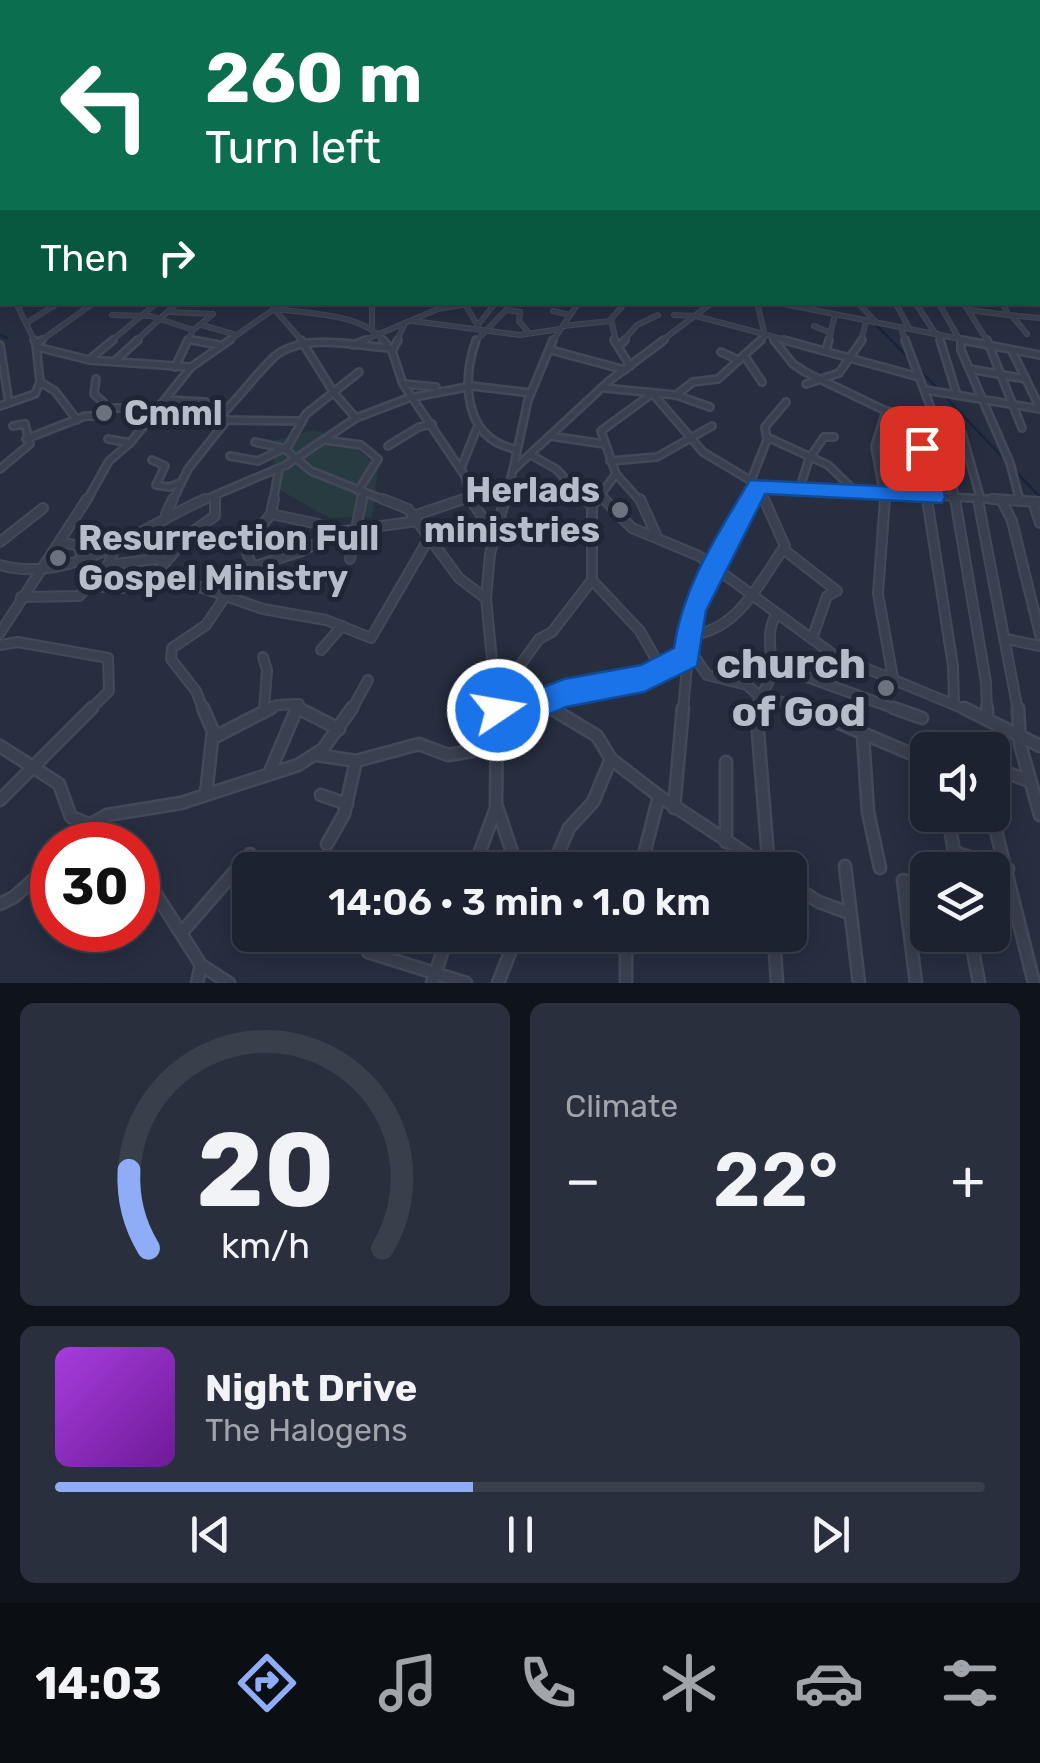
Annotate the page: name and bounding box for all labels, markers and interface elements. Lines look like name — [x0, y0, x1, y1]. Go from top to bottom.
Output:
text: 260 m — [205, 37, 423, 120]
icon: left — [40, 40, 170, 170]
text: Turn left — [205, 121, 381, 174]
icon: right — [149, 230, 204, 285]
text: Then — [40, 235, 129, 281]
place label: Cmml — [124, 392, 223, 434]
marker: Cmml — [93, 402, 115, 424]
pin — [880, 406, 965, 491]
icon: arrive — [895, 421, 950, 476]
place label: Herlads ministries — [424, 469, 600, 551]
marker: Herlads ministries — [609, 499, 631, 521]
place label: Resurrection Full Gospel Ministry — [78, 517, 379, 599]
marker: Resurrection Full Gospel Ministry — [47, 547, 69, 569]
place label: church of God — [716, 639, 866, 737]
position arrow — [446, 658, 550, 762]
marker: church of God — [875, 677, 897, 699]
map controls — [910, 732, 1010, 952]
button: sound — [910, 732, 1010, 832]
speed limit sign: 30 — [30, 822, 160, 952]
button: layers — [910, 852, 1010, 952]
text: 14:06 · 3 min · 1.0 km — [328, 879, 711, 925]
text: Climate — [565, 1087, 678, 1125]
text: 20 — [196, 1109, 334, 1232]
text: 22° — [713, 1136, 838, 1225]
text: − — [565, 1148, 601, 1213]
text: + — [951, 1148, 985, 1213]
text: km/h — [220, 1225, 310, 1267]
text: Night Drive — [205, 1365, 417, 1411]
text: The Halogens — [205, 1411, 408, 1449]
icon: previous — [183, 1507, 238, 1562]
icon: pause — [493, 1507, 548, 1562]
icon: next — [803, 1507, 858, 1562]
icon: directions — [232, 1648, 302, 1718]
icon: music — [373, 1648, 443, 1718]
icon: phone — [513, 1648, 583, 1718]
icon: climate — [654, 1648, 724, 1718]
icon: car — [794, 1648, 864, 1718]
icon: filters — [935, 1648, 1005, 1718]
text: 14:03 — [35, 1657, 162, 1710]

